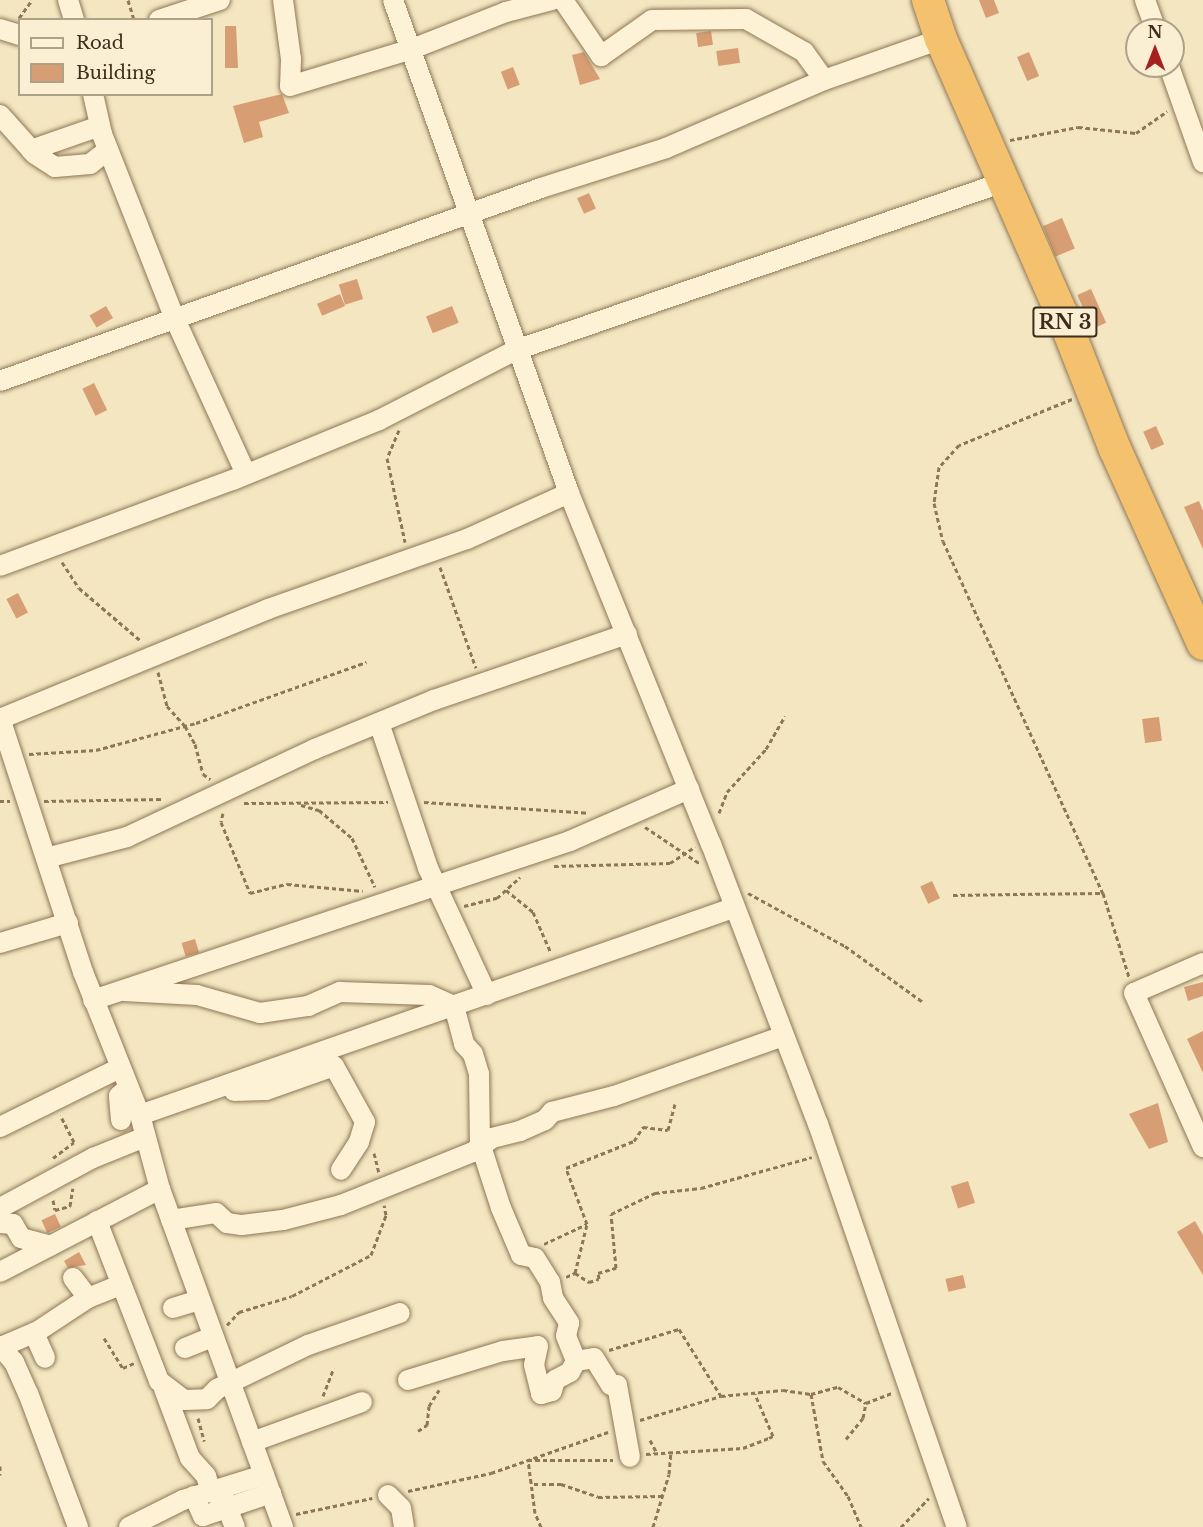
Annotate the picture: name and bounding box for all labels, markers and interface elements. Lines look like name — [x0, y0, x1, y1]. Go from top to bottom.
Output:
legend — [18, 18, 213, 96]
north arrow — [1125, 18, 1185, 78]
text: N — [1147, 22, 1163, 42]
text: Road — [76, 32, 124, 54]
text: Building — [76, 62, 155, 84]
road number: RN 3 — [1032, 305, 1098, 339]

